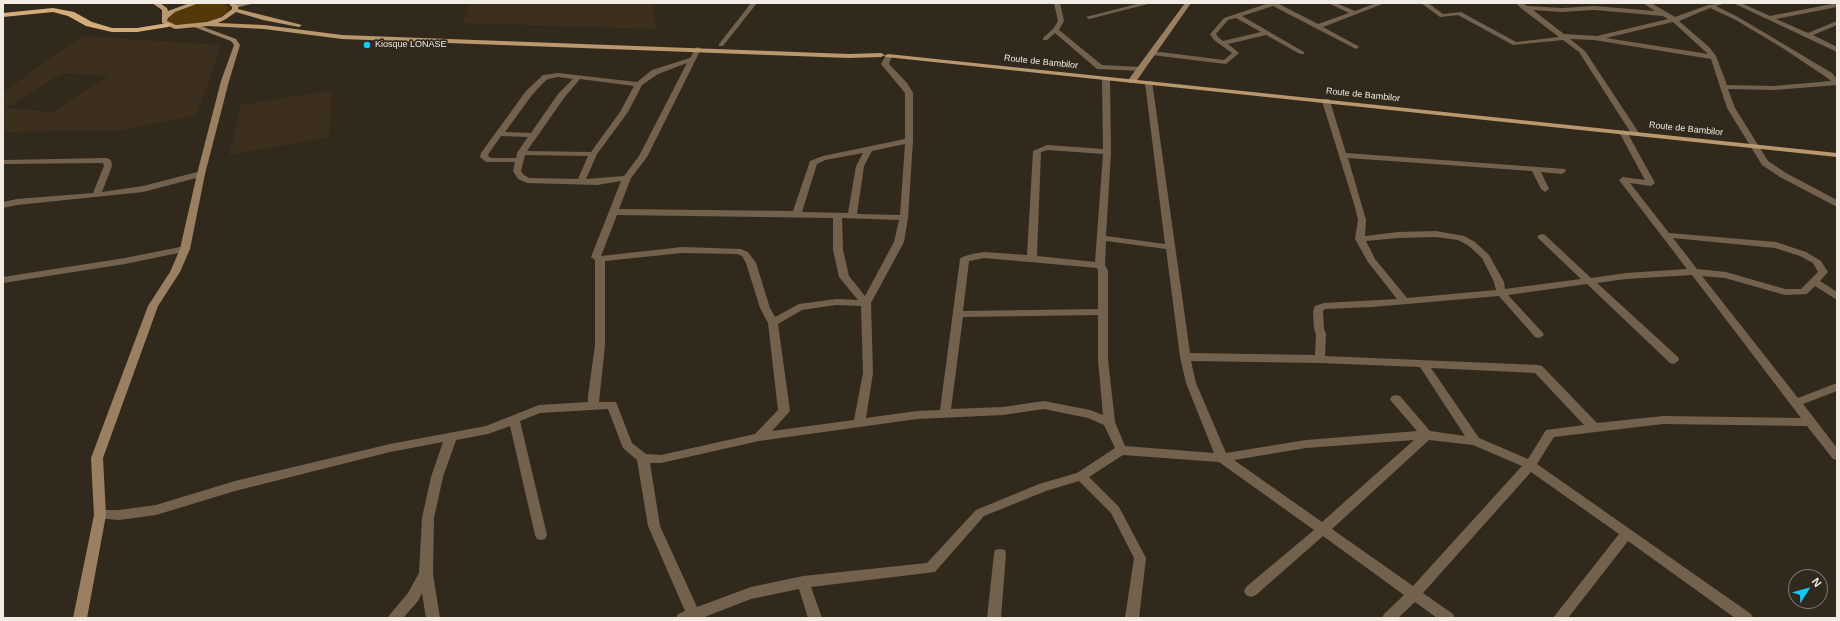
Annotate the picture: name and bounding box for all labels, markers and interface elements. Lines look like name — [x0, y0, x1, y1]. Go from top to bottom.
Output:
marker: Kiosque LONASE — [362, 40, 372, 50]
place label: Kiosque LONASE — [375, 40, 447, 50]
street label: Route de Bambilor — [1003, 53, 1079, 71]
street label: Route de Bambilor — [1325, 86, 1401, 104]
street label: Route de Bambilor — [1648, 120, 1724, 138]
north arrow — [1788, 569, 1828, 609]
text: N — [1810, 576, 1824, 589]

